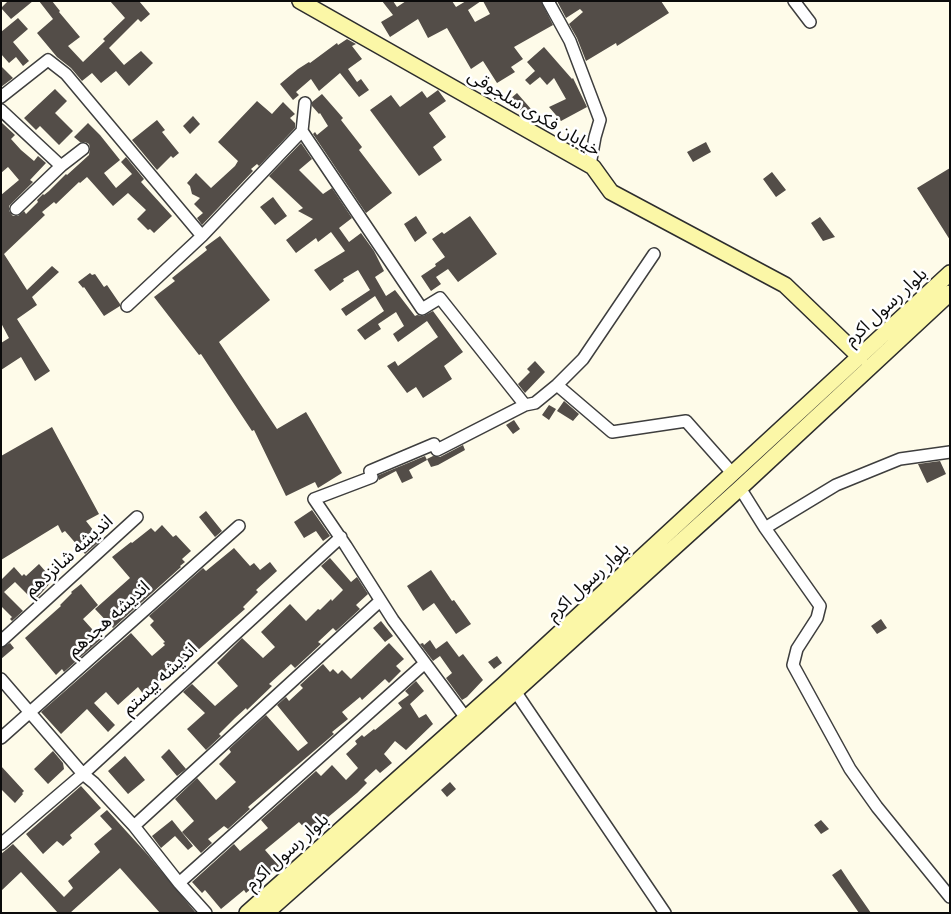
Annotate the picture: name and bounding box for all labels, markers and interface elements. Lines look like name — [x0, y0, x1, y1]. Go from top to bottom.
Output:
street label: خیابان فکری سلجوقی — [464, 65, 604, 161]
street label: بلوار رسول اکرم — [840, 263, 932, 351]
street label: اندیشه شانزدهم — [20, 511, 118, 601]
street label: بلوار رسول اکرم — [542, 538, 634, 626]
street label: اندیشه هجدهم — [63, 576, 155, 662]
street label: اندیشه بیستم — [118, 639, 202, 719]
street label: بلوار رسول اکرم — [241, 809, 333, 895]

